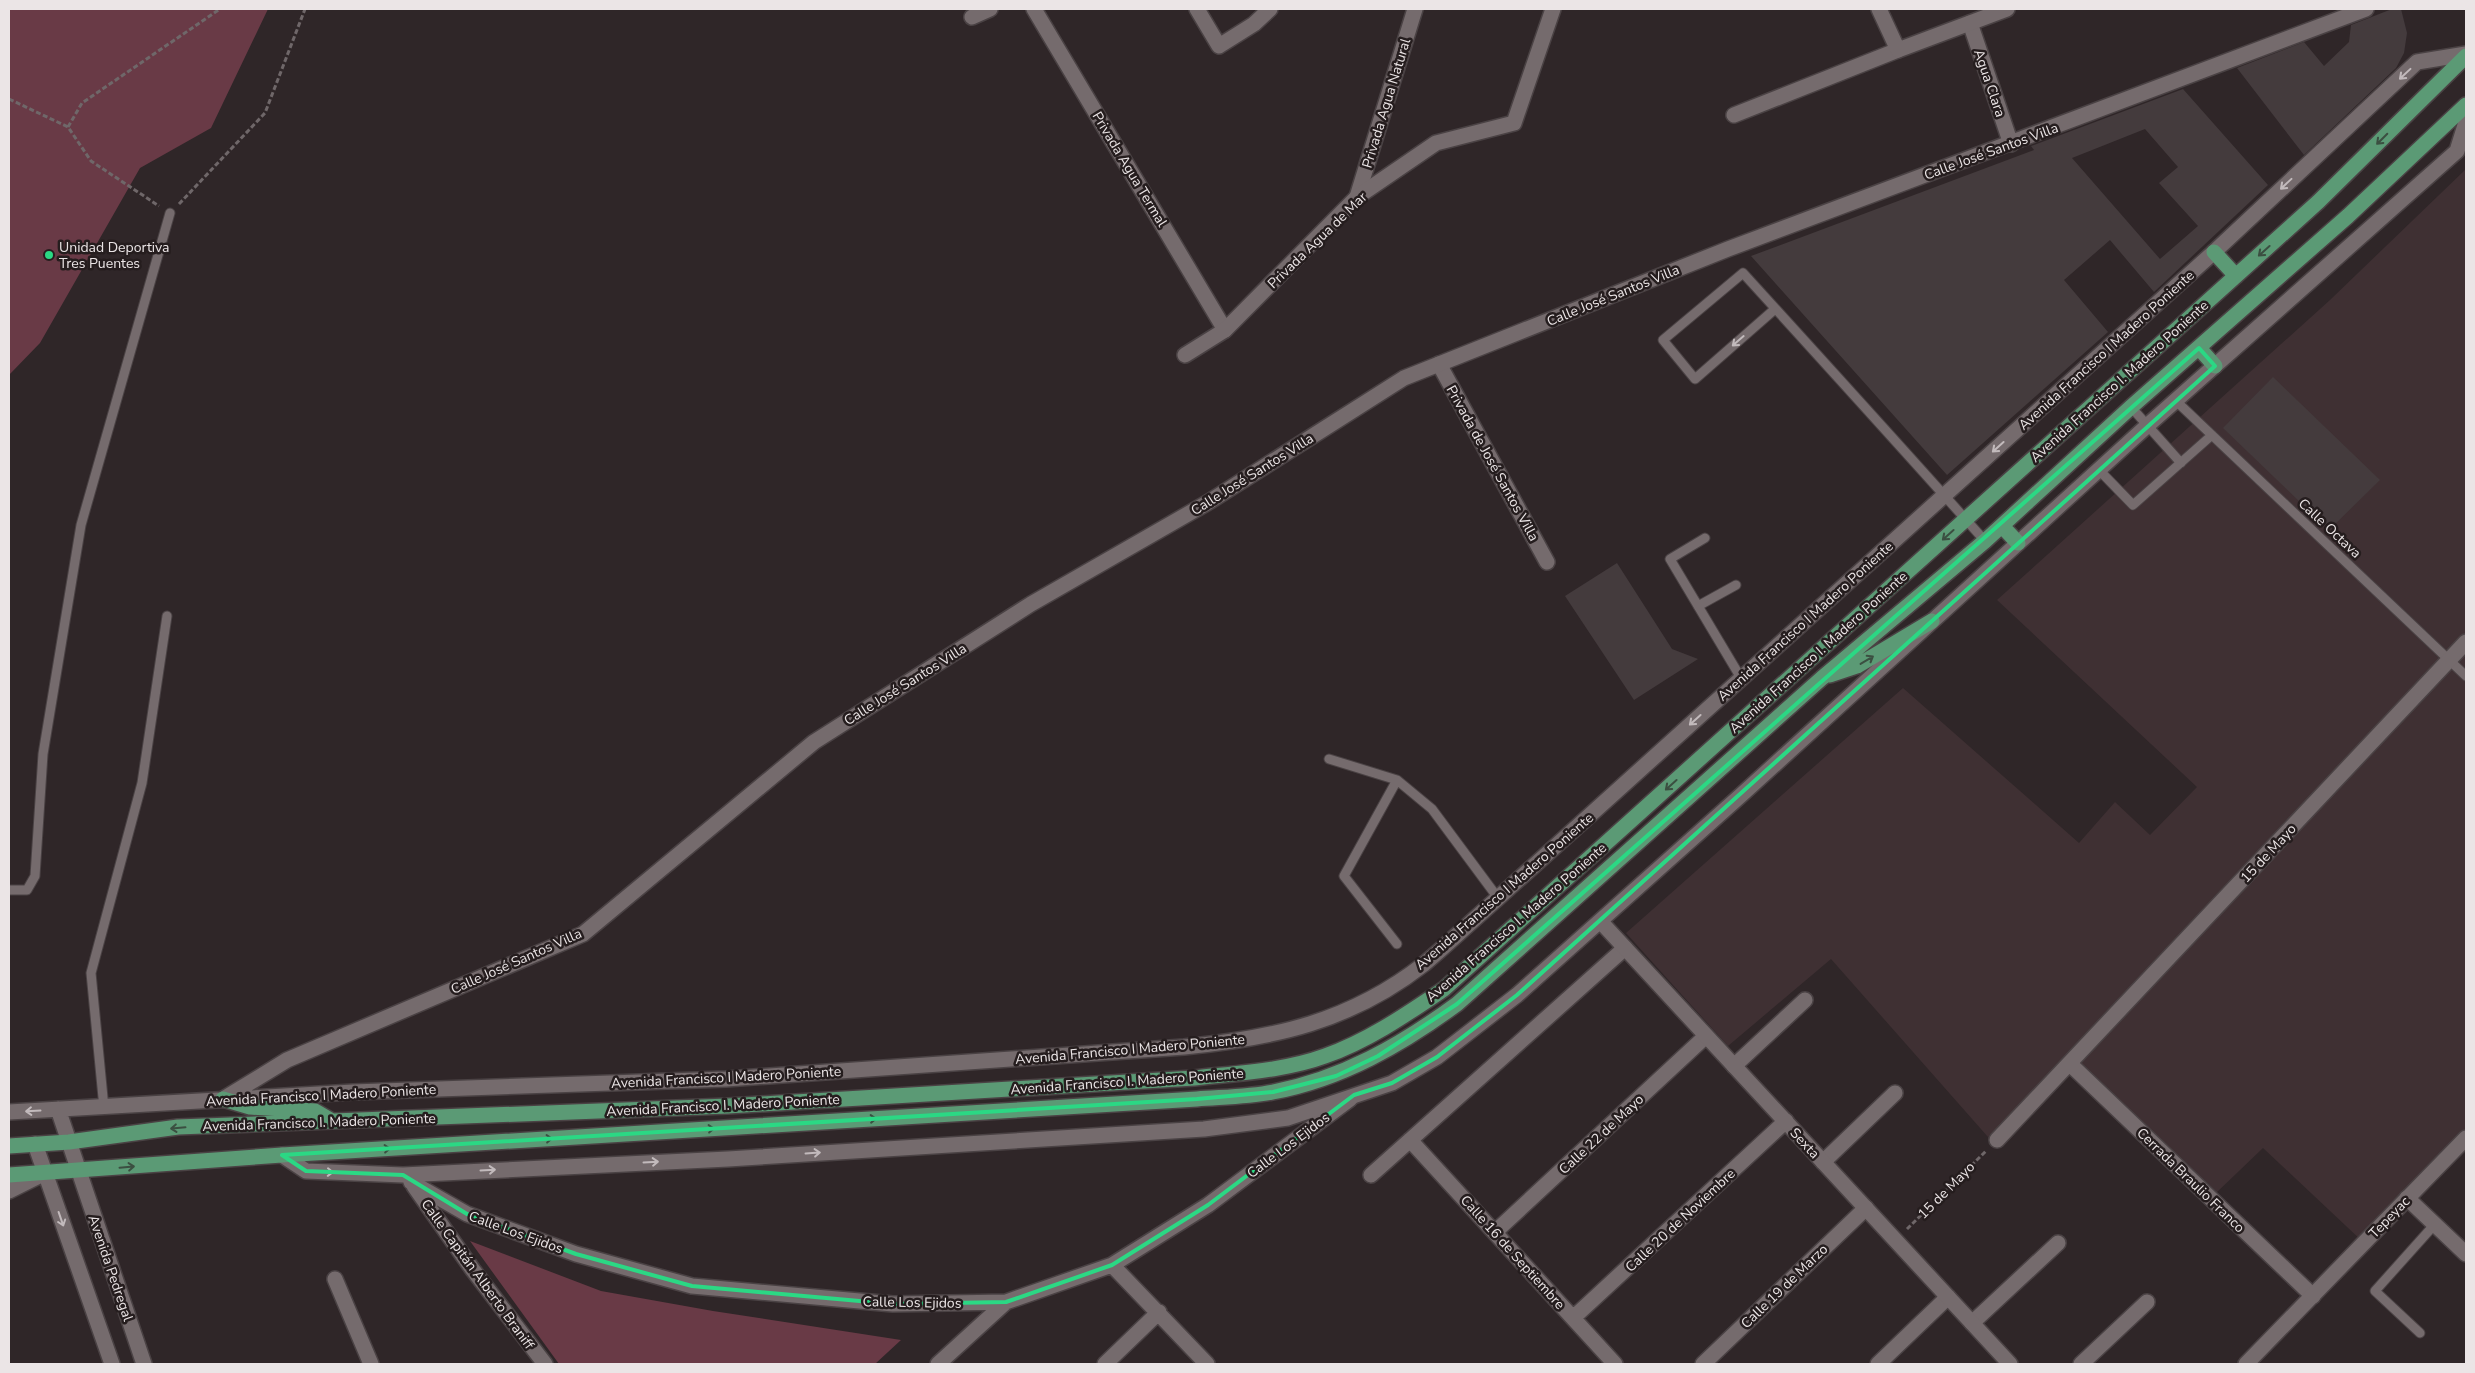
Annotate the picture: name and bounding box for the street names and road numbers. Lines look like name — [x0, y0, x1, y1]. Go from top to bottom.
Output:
street label: Privada Agua Natural — [1358, 35, 1416, 170]
street label: Agua Clara — [1969, 47, 2010, 120]
street label: Privada Agua Termal — [1088, 108, 1172, 231]
street label: Calle José Santos Villa — [1921, 118, 2061, 185]
street label: Privada Agua de Mar — [1263, 188, 1371, 293]
street label: Calle José Santos Villa — [1544, 260, 1682, 331]
street label: Avenida Francisco I Madero Poniente — [2014, 266, 2198, 435]
street label: Avenida Francisco I. Madero Poniente — [2026, 296, 2213, 467]
street label: Privada de José Santos Villa — [1442, 382, 1543, 545]
street label: Calle José Santos Villa — [1187, 429, 1317, 520]
street label: Calle Octava — [2294, 494, 2365, 563]
street label: Avenida Francisco I Madero Poniente — [1713, 537, 1897, 706]
street label: Avenida Francisco I. Madero Poniente — [1725, 567, 1912, 738]
street label: Calle José Santos Villa — [840, 639, 970, 730]
street label: Avenida Francisco I Madero Poniente — [1411, 809, 1598, 974]
street label: 15 de Mayo — [2236, 820, 2301, 887]
street label: Avenida Francisco I. Madero Poniente — [1422, 839, 1611, 1006]
street label: Calle José Santos Villa — [448, 924, 585, 999]
street label: Avenida Francisco I Madero Poniente — [1014, 1030, 1246, 1069]
street label: Avenida Francisco I Madero Poniente — [610, 1062, 842, 1093]
street label: Avenida Francisco I. Madero Poniente — [1010, 1064, 1244, 1099]
street label: Avenida Francisco I Madero Poniente — [205, 1080, 437, 1111]
street label: Avenida Francisco I. Madero Poniente — [606, 1090, 840, 1121]
street label: Calle 22 de Mayo — [1555, 1090, 1648, 1179]
street label: Calle Los Ejidos — [1243, 1108, 1334, 1183]
street label: Avenida Francisco I. Madero Poniente — [202, 1109, 436, 1136]
street label: Sexta — [1786, 1124, 1824, 1163]
street label: Cerrada Braulio Franco — [2132, 1124, 2249, 1237]
street label: 15 de Mayo — [1914, 1157, 1979, 1223]
street label: Calle 20 de Noviembre — [1621, 1164, 1739, 1276]
street label: Calle 16 de Septiembre — [1456, 1191, 1569, 1314]
street label: Tepeyac — [2365, 1192, 2414, 1242]
street label: Calle Capitán Alberto Braniff — [417, 1195, 539, 1354]
street label: Calle Los Ejidos — [466, 1207, 566, 1258]
street label: Avenida Pedregal — [83, 1213, 138, 1325]
street label: Calle 19 de Marzo — [1737, 1240, 1832, 1333]
street label: Calle Los Ejidos — [862, 1292, 962, 1313]

